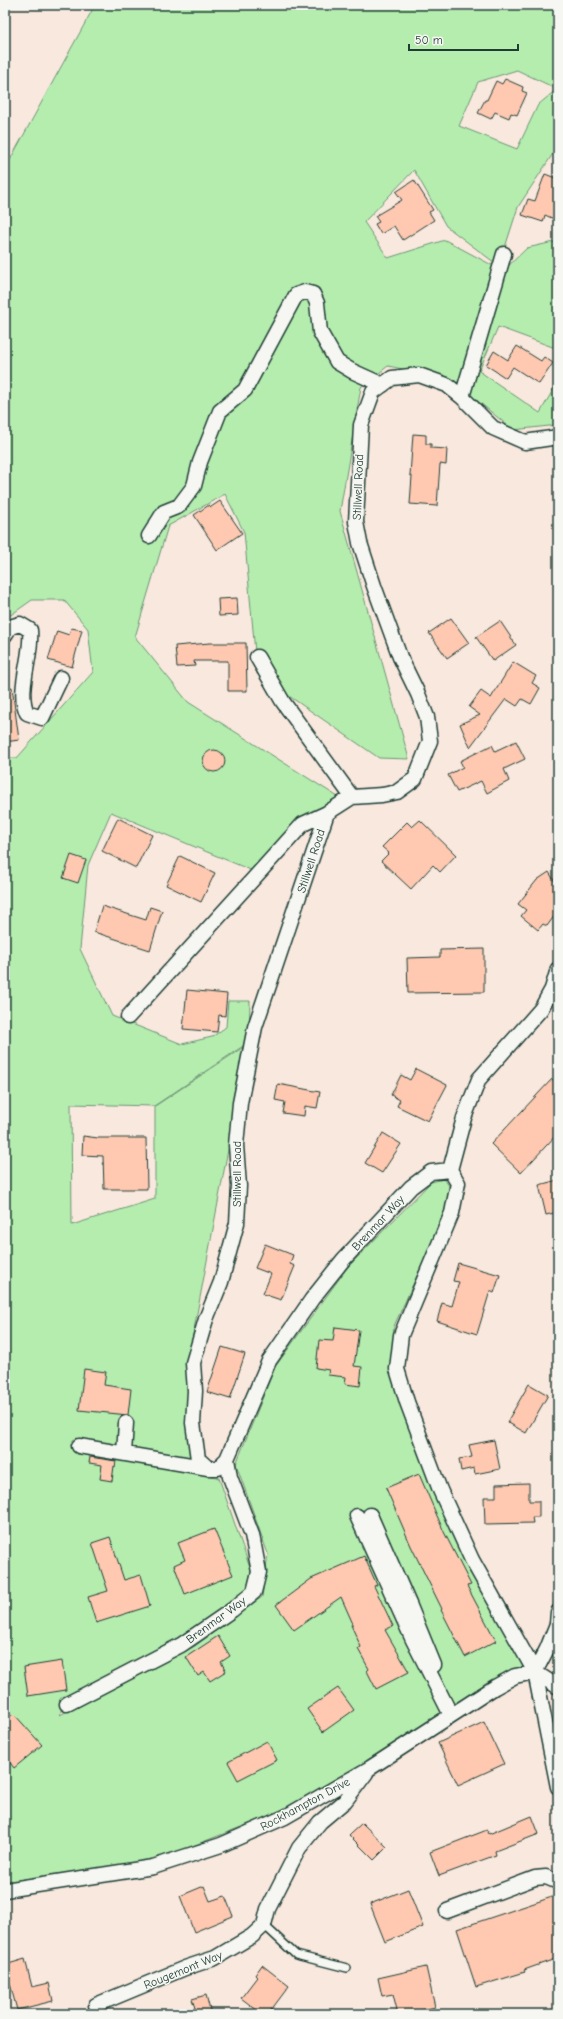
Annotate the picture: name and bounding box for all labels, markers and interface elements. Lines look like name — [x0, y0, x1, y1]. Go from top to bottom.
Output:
scale bar — [409, 26, 518, 52]
text: 50 m — [415, 33, 443, 47]
street label: Stillwell Road — [350, 454, 366, 520]
street label: Stillwell Road — [294, 827, 328, 895]
street label: Stillwell Road — [230, 1141, 244, 1207]
street label: Brenmar Way — [349, 1192, 408, 1254]
street label: Brenmar Way — [183, 1593, 249, 1646]
street label: Rockhampton Drive — [258, 1774, 352, 1834]
street label: Rougemont Way — [142, 1948, 225, 1992]

